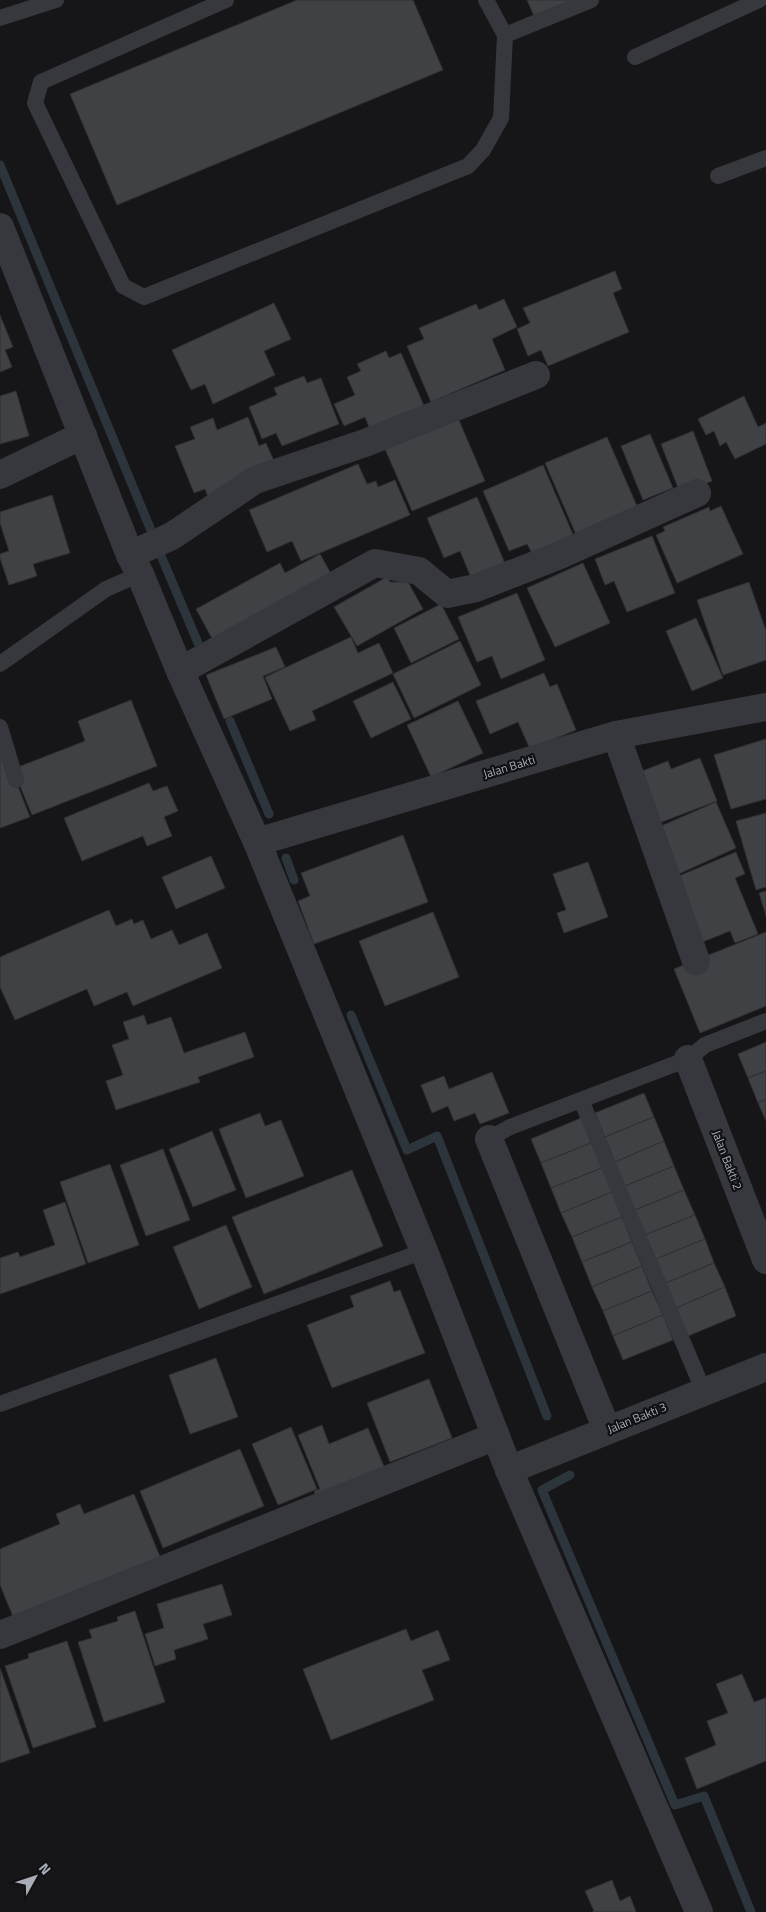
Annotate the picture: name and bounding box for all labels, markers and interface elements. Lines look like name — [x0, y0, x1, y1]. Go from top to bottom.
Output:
street label: Jalan Bakti — [481, 750, 537, 783]
street label: Jalan Bakti 2 — [707, 1127, 748, 1192]
street label: Jalan Bakti 3 — [604, 1397, 669, 1438]
north arrow — [10, 1852, 60, 1902]
text: N — [34, 1858, 57, 1879]

